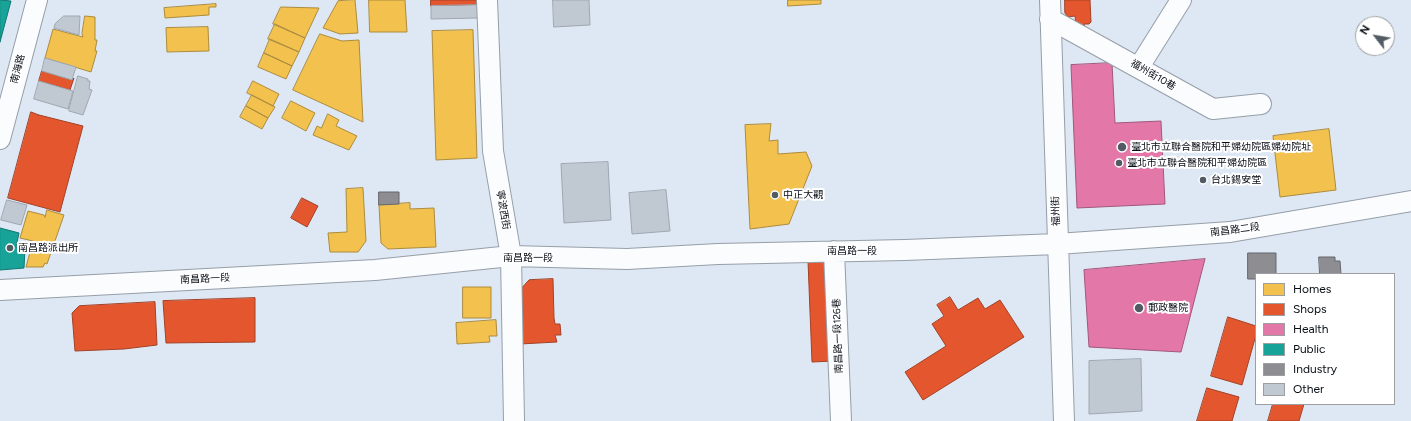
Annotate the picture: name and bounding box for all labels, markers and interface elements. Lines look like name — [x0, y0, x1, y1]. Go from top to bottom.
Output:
north arrow — [1355, 16, 1395, 56]
text: N — [1357, 23, 1373, 37]
street label: 南海路 — [8, 53, 28, 85]
street label: 福州街10巷 — [1128, 57, 1178, 93]
marker: 臺北市立聯合醫院和平婦幼院區婦幼院址 — [1116, 141, 1128, 153]
place label: 臺北市立聯合醫院和平婦幼院區婦幼院址 — [1131, 141, 1311, 153]
place label: 臺北市立聯合醫院和平婦幼院區 — [1127, 157, 1267, 169]
marker: 臺北市立聯合醫院和平婦幼院區 — [1114, 158, 1124, 168]
place label: 台北錫安堂 — [1211, 174, 1261, 186]
marker: 台北錫安堂 — [1198, 175, 1208, 185]
street label: 寧波西街 — [494, 189, 512, 231]
place label: 中正大觀 — [783, 189, 823, 201]
marker: 中正大觀 — [770, 190, 780, 200]
street label: 福州街 — [1049, 196, 1063, 226]
street label: 南昌路二段 — [1209, 221, 1261, 239]
place label: 南昌路派出所 — [18, 242, 78, 254]
marker: 南昌路派出所 — [5, 243, 15, 253]
street label: 南昌路一段 — [827, 245, 877, 257]
street label: 南昌路一段 — [503, 252, 553, 264]
street label: 南昌路一段 — [180, 272, 230, 286]
legend — [1255, 273, 1395, 405]
text: Homes — [1293, 282, 1331, 296]
street label: 南昌路一段126巷 — [831, 298, 845, 374]
marker: 郵政醫院 — [1133, 302, 1145, 314]
place label: 郵政醫院 — [1148, 302, 1188, 314]
text: Shops — [1293, 302, 1327, 316]
text: Health — [1293, 322, 1329, 336]
text: Public — [1293, 342, 1326, 356]
text: Industry — [1293, 362, 1337, 376]
text: Other — [1293, 382, 1324, 396]

